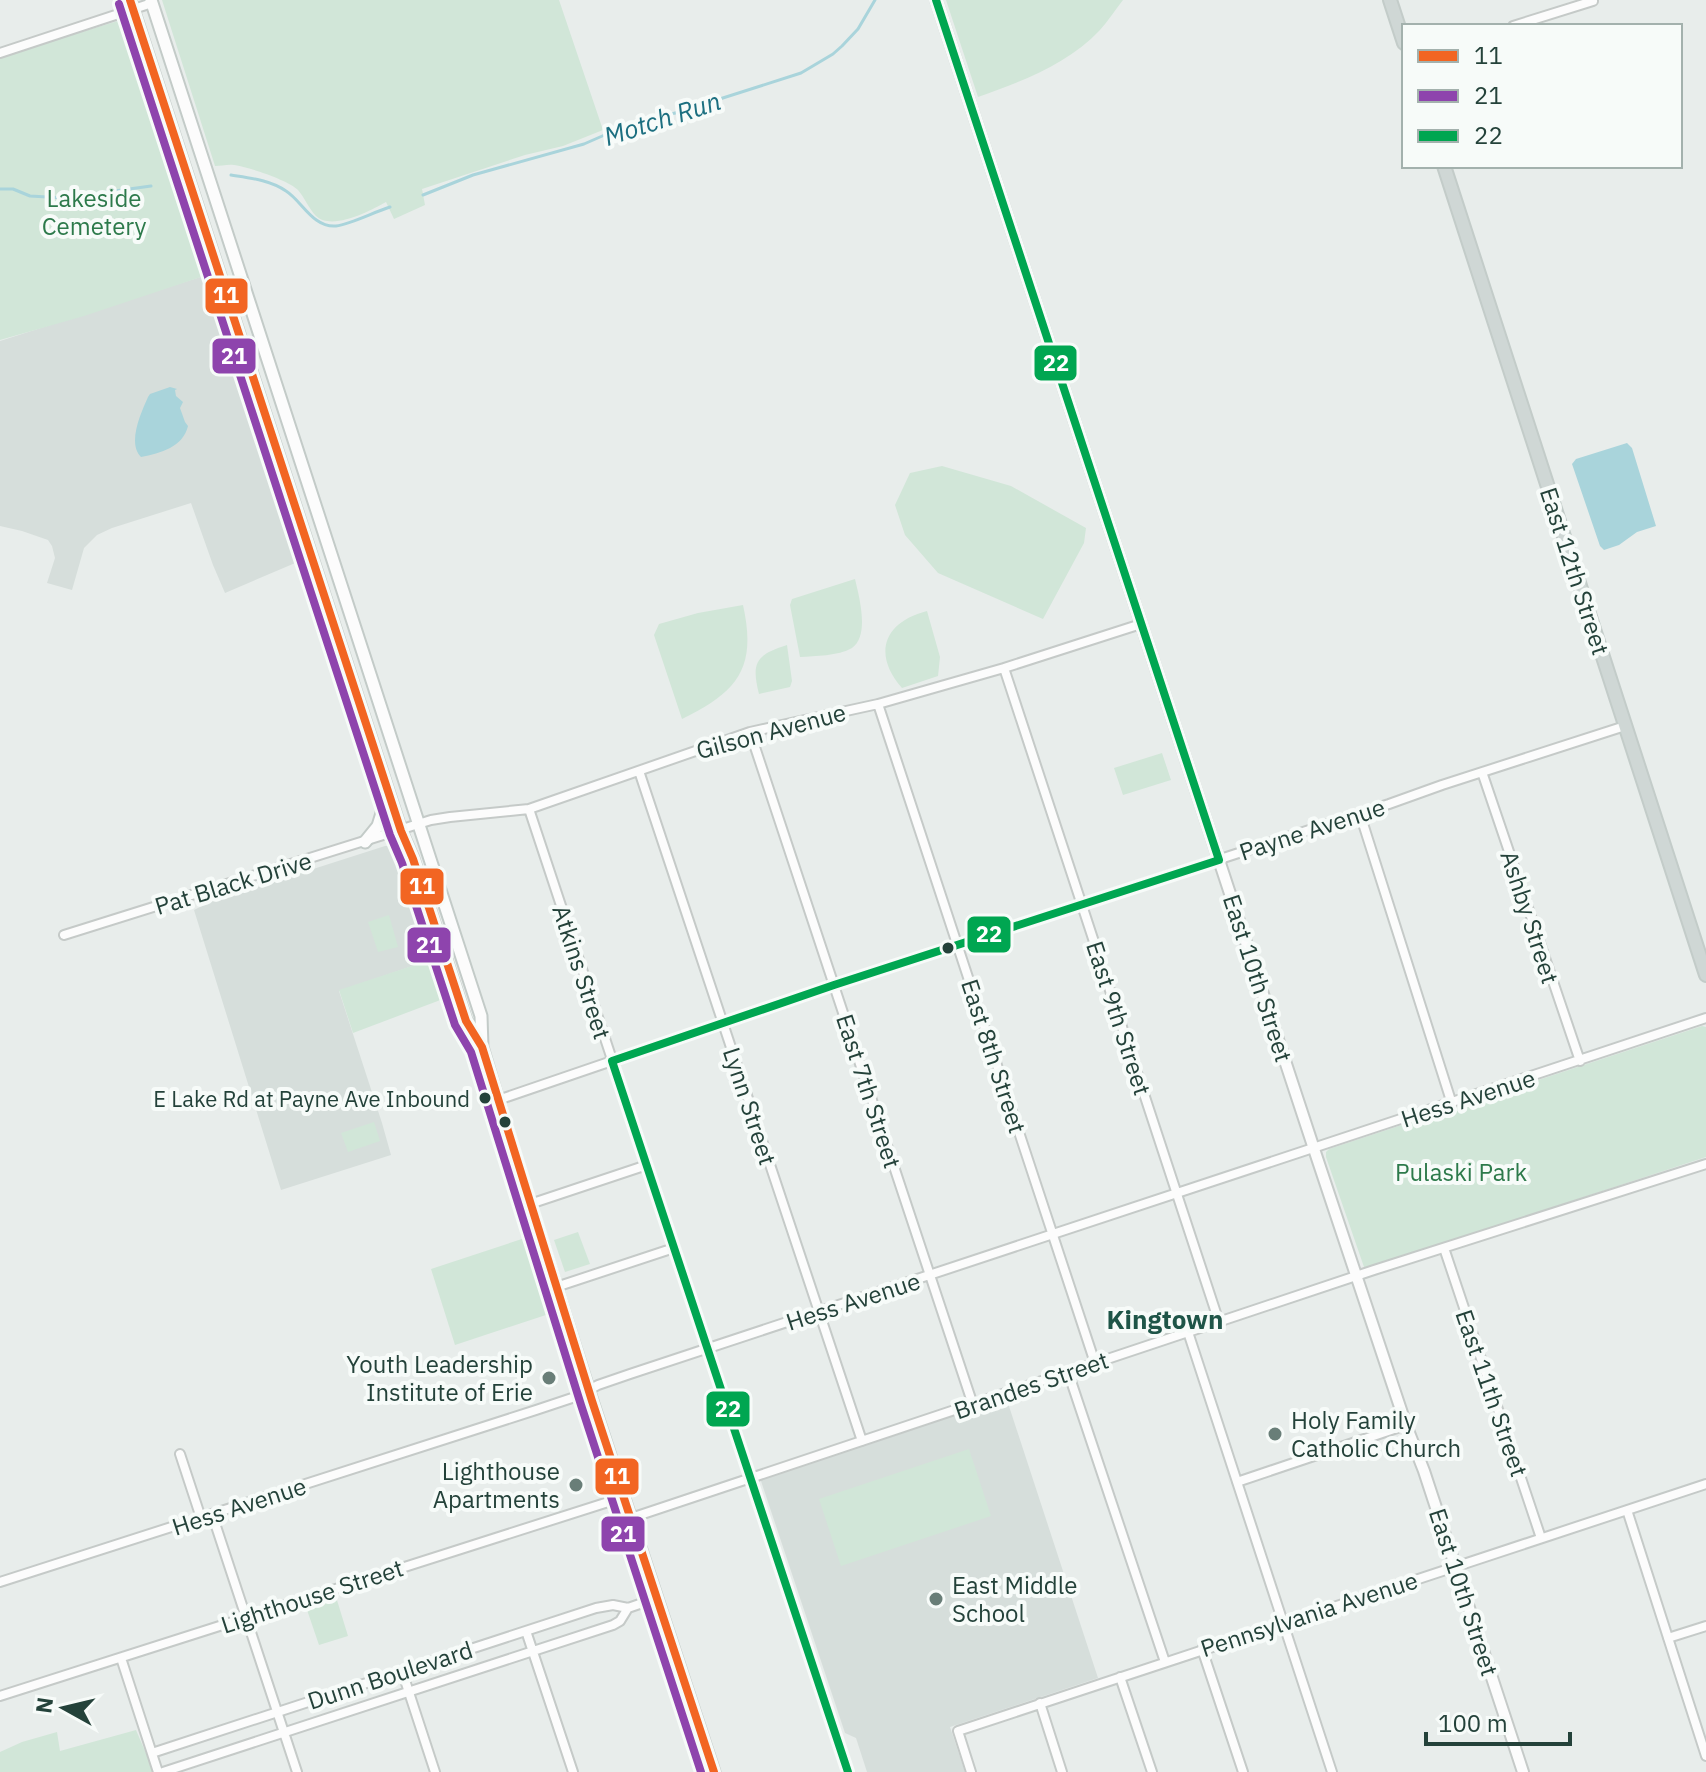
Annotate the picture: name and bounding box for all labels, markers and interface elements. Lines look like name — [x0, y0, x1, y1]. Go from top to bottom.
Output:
legend — [1402, 24, 1682, 168]
text: 11 — [1474, 39, 1503, 71]
text: 21 — [1474, 79, 1503, 111]
water label: Motch Run — [599, 83, 725, 153]
text: 22 — [1474, 119, 1503, 151]
park label: Lakeside Cemetery — [42, 182, 146, 242]
line badge: 11 — [204, 277, 249, 315]
text: 11 — [213, 280, 239, 309]
line badge: 21 — [211, 337, 257, 375]
text: 21 — [221, 341, 247, 370]
line badge: 22 — [1033, 344, 1078, 382]
text: 22 — [1043, 348, 1069, 377]
street label: East 12th Street — [1533, 483, 1617, 659]
street label: Gilson Avenue — [693, 696, 849, 766]
street label: Payne Avenue — [1235, 790, 1389, 868]
street label: Pat Black Drive — [151, 844, 315, 922]
street label: Ashby Street — [1493, 846, 1567, 988]
line badge: 11 — [399, 867, 445, 906]
text: 11 — [409, 871, 435, 900]
street label: East 10th Street — [1216, 890, 1300, 1066]
street label: Atkins Street — [545, 901, 619, 1043]
line badge: 22 — [966, 915, 1012, 954]
text: 22 — [976, 919, 1002, 948]
line badge: 21 — [406, 926, 452, 964]
text: 21 — [416, 930, 442, 959]
street label: East 9th Street — [1079, 937, 1159, 1099]
unlabelled marker — [940, 940, 956, 956]
street label: East 8th Street — [954, 975, 1034, 1137]
street label: East 7th Street — [829, 1010, 909, 1172]
street label: Lynn Street — [716, 1043, 784, 1169]
street label: Hess Avenue — [1397, 1061, 1539, 1135]
place label: E Lake Rd at Payne Ave Inbound — [153, 1084, 470, 1113]
marker: E Lake Rd at Payne Ave Inbound — [477, 1090, 493, 1106]
unlabelled marker — [497, 1114, 513, 1130]
park label: Pulaski Park — [1395, 1156, 1527, 1188]
street label: Hess Avenue — [782, 1264, 924, 1338]
district label: Kingtown — [1106, 1302, 1224, 1336]
street label: East 11th Street — [1448, 1305, 1536, 1481]
street label: Brandes Street — [950, 1344, 1112, 1426]
place label: Youth Leadership Institute of Erie — [346, 1348, 533, 1408]
marker: Youth Leadership Institute of Erie — [540, 1369, 558, 1387]
line badge: 22 — [705, 1390, 751, 1428]
text: 22 — [715, 1394, 741, 1423]
place label: Holy Family Catholic Church — [1291, 1404, 1461, 1464]
marker: Holy Family Catholic Church — [1266, 1425, 1284, 1443]
place label: Lighthouse Apartments — [433, 1455, 560, 1515]
line badge: 11 — [594, 1457, 640, 1496]
text: 11 — [604, 1461, 630, 1490]
street label: Hess Avenue — [168, 1469, 310, 1543]
marker: Lighthouse Apartments — [567, 1476, 585, 1494]
street label: East 10th Street — [1422, 1504, 1506, 1680]
line badge: 21 — [600, 1515, 646, 1553]
text: 21 — [610, 1519, 636, 1548]
street label: Lighthouse Street — [217, 1551, 407, 1641]
street label: Pennsylvania Avenue — [1196, 1564, 1422, 1664]
place label: East Middle School — [952, 1569, 1077, 1629]
marker: East Middle School — [927, 1590, 945, 1608]
street label: Dunn Boulevard — [303, 1633, 477, 1717]
north arrow — [24, 1668, 104, 1748]
text: N — [28, 1695, 59, 1715]
scale bar — [1426, 1696, 1570, 1746]
text: 100 m — [1438, 1707, 1508, 1739]

